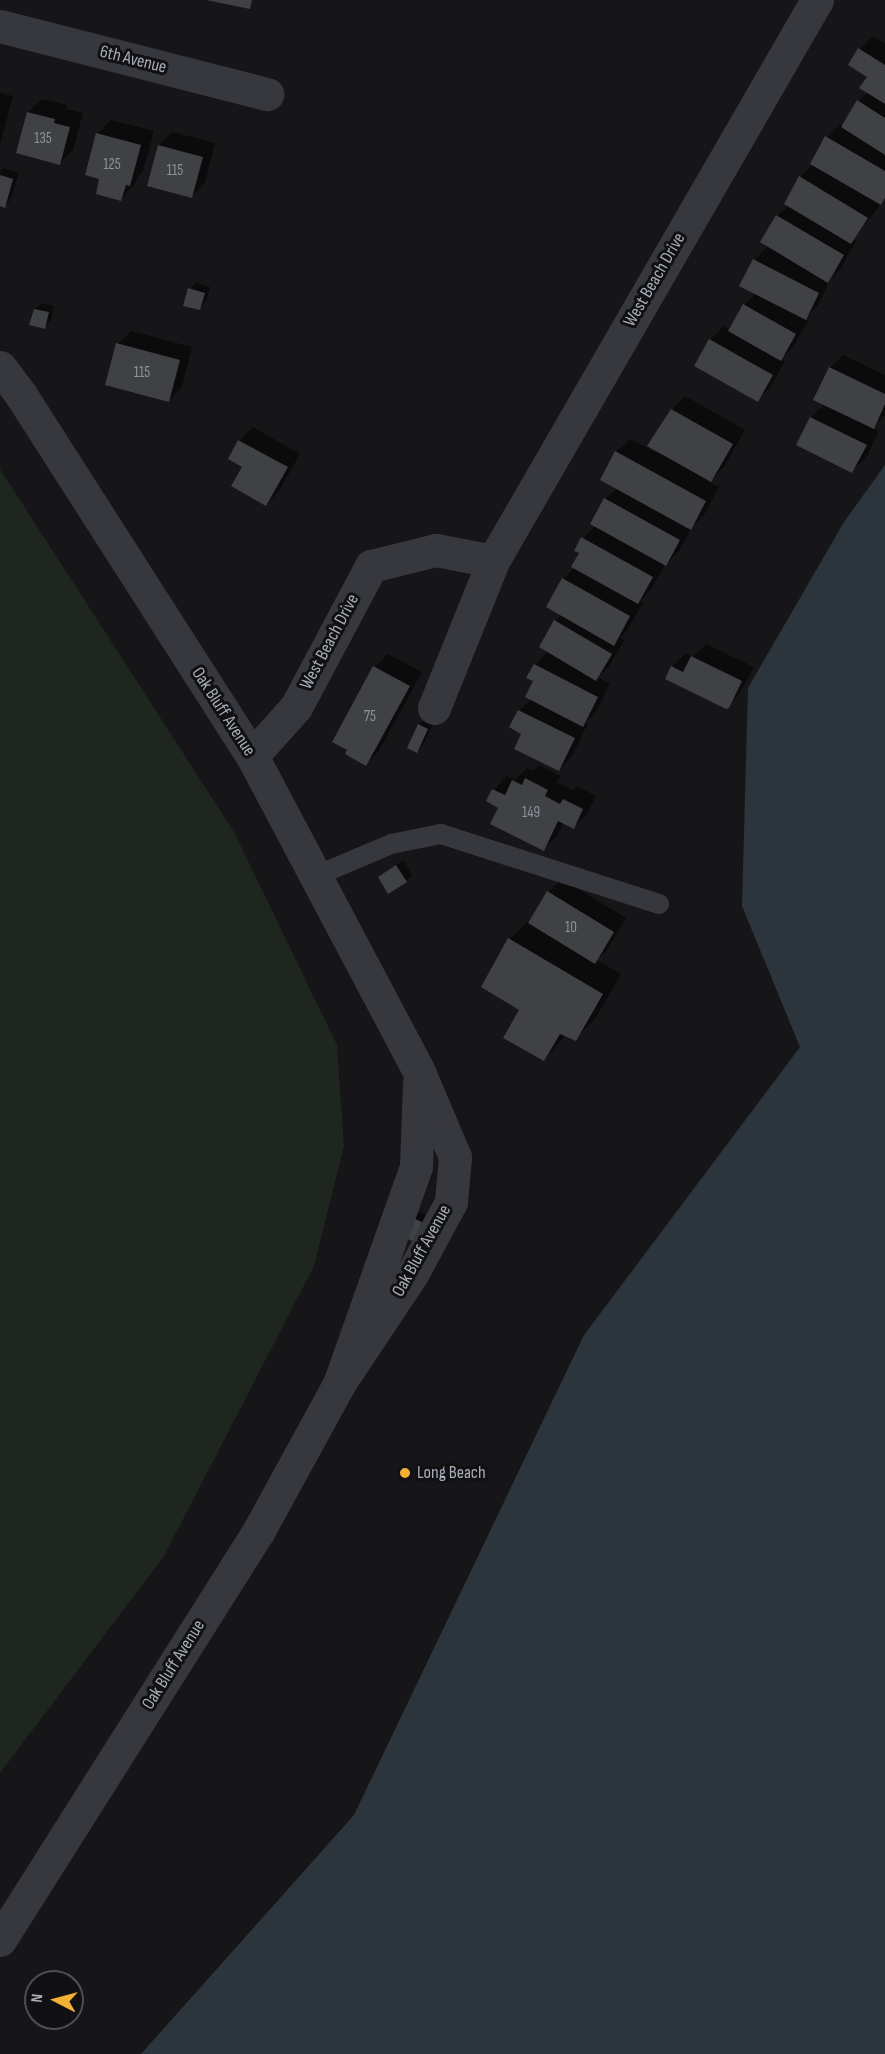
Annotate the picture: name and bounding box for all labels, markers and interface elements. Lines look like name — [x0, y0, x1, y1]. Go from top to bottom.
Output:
street label: 6th Avenue — [97, 41, 169, 79]
house number: 135 — [34, 130, 52, 148]
house number: 125 — [103, 156, 121, 174]
house number: 115 — [167, 162, 183, 180]
street label: West Beach Drive — [619, 229, 691, 331]
house number: 115 — [134, 364, 150, 382]
street label: West Beach Drive — [296, 591, 364, 693]
street label: Oak Bluff Avenue — [186, 664, 260, 760]
house number: 75 — [364, 708, 376, 726]
house number: 149 — [522, 804, 540, 822]
house number: 10 — [565, 919, 577, 937]
street label: Oak Bluff Avenue — [388, 1201, 456, 1301]
place label: Long Beach — [417, 1462, 486, 1484]
marker: Long Beach — [398, 1466, 412, 1480]
street label: Oak Bluff Avenue — [138, 1616, 210, 1714]
north arrow — [24, 1970, 84, 2030]
text: N — [28, 1993, 47, 2004]

